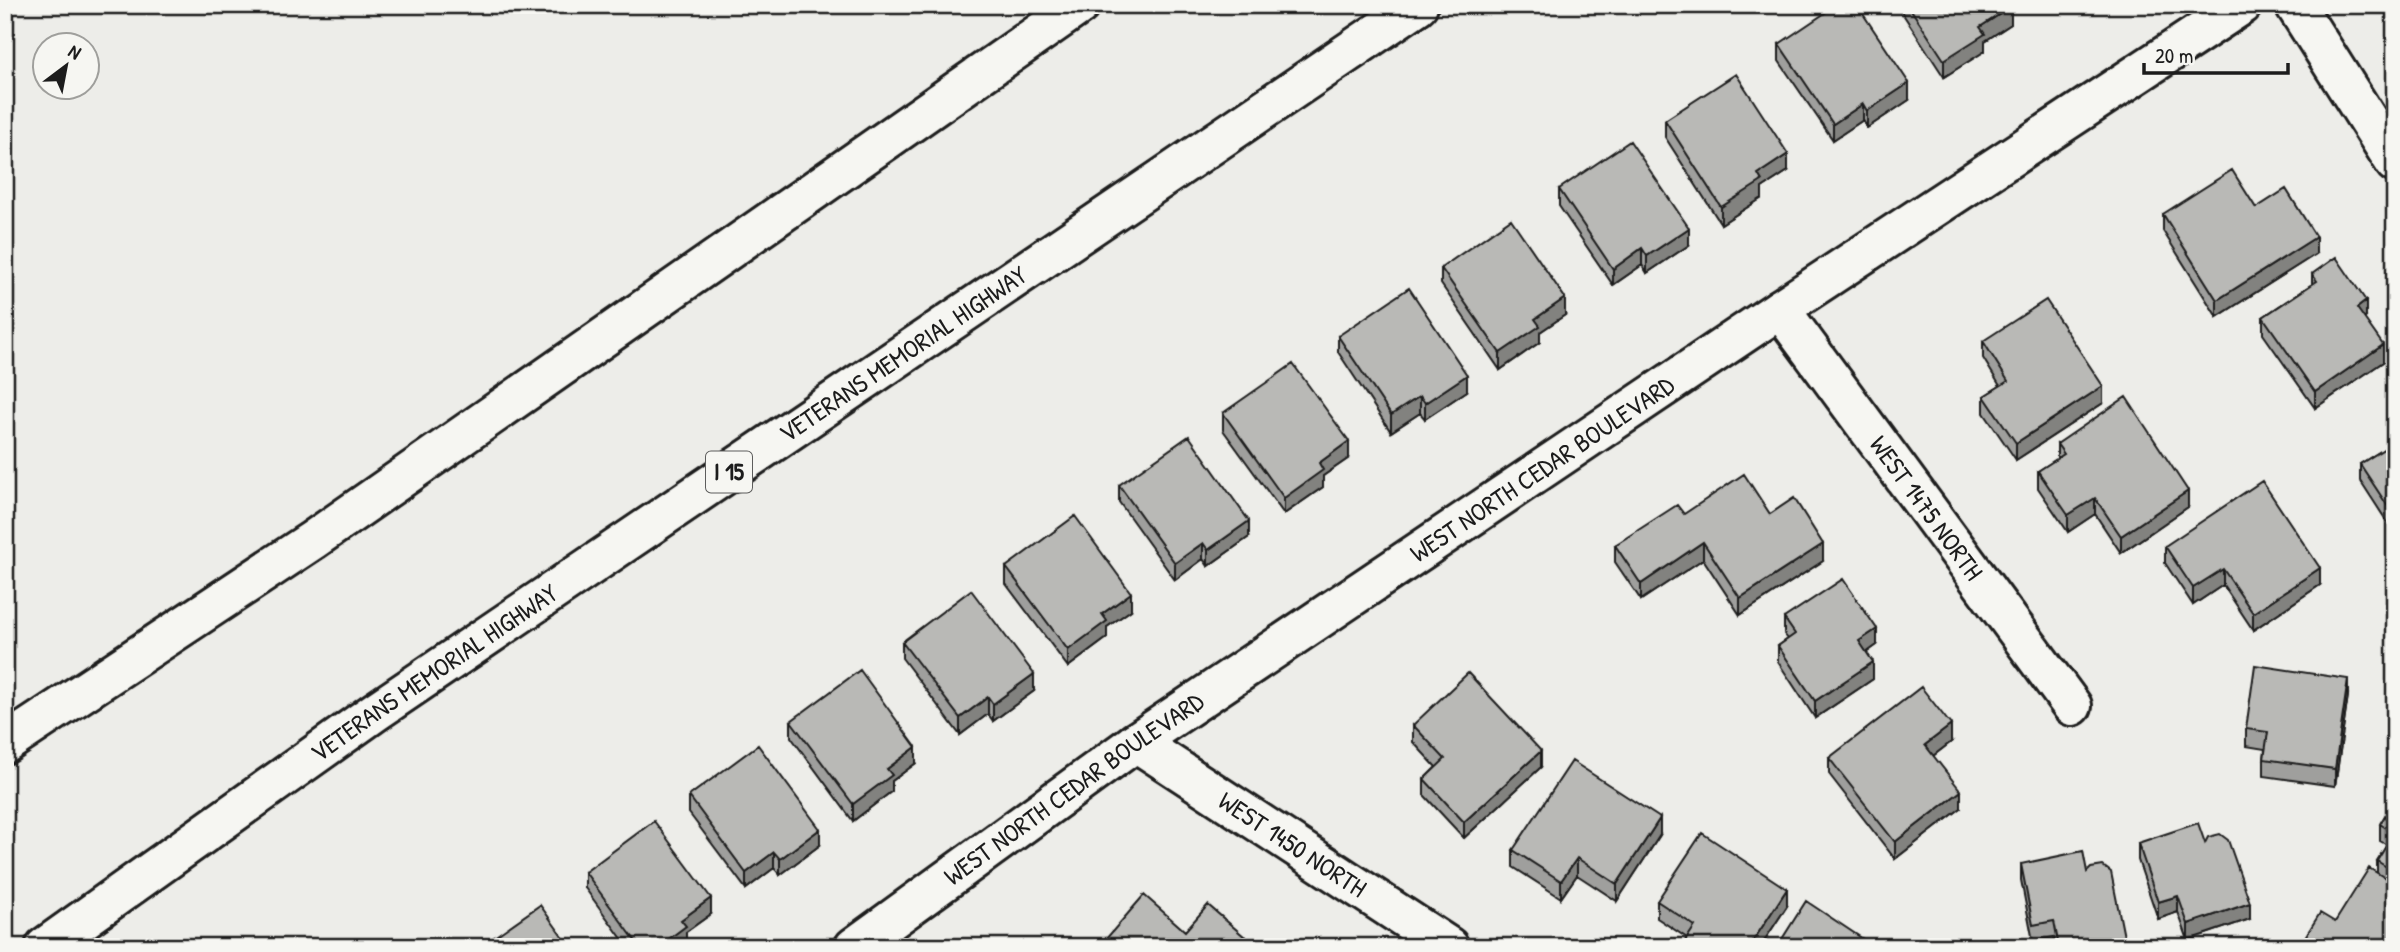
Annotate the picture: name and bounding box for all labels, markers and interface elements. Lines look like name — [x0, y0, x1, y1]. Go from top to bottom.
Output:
north arrow — [32, 32, 102, 102]
scale bar — [2144, 32, 2288, 76]
text: N — [64, 38, 86, 65]
text: 20 m — [2155, 41, 2193, 70]
street label: VETERANS MEMORIAL HIGHWAY — [772, 257, 1034, 450]
street label: WEST NORTH CEDAR BOULEVARD — [1403, 367, 1681, 570]
street label: WEST 1475 NORTH — [1862, 428, 1992, 587]
road number: I 15 — [706, 452, 752, 492]
street label: VETERANS MEMORIAL HIGHWAY — [303, 575, 565, 770]
street label: WEST NORTH CEDAR BOULEVARD — [937, 683, 1211, 893]
street label: WEST 1450 NORTH — [1212, 783, 1373, 905]

